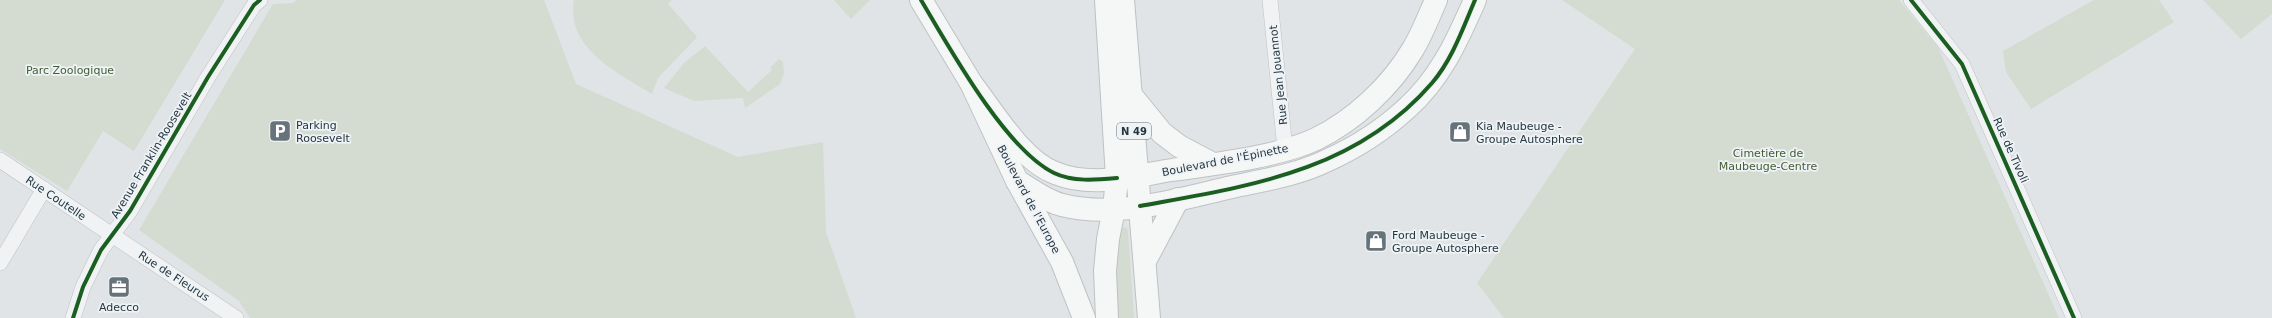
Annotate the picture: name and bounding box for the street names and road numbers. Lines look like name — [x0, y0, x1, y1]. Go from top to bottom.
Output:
street label: Rue Jean Jouannot — [1267, 24, 1290, 125]
street label: Avenue Franklin-Roosevelt — [108, 89, 195, 221]
street label: Rue de Tivoli — [1990, 115, 2031, 185]
road number: N 49 — [1117, 123, 1151, 139]
street label: Boulevard de l'Épinette — [1161, 142, 1290, 179]
street label: Boulevard de l'Europe — [994, 143, 1063, 256]
street label: Rue Coutelle — [23, 174, 88, 223]
street label: Rue de Fleurus — [136, 249, 212, 304]

